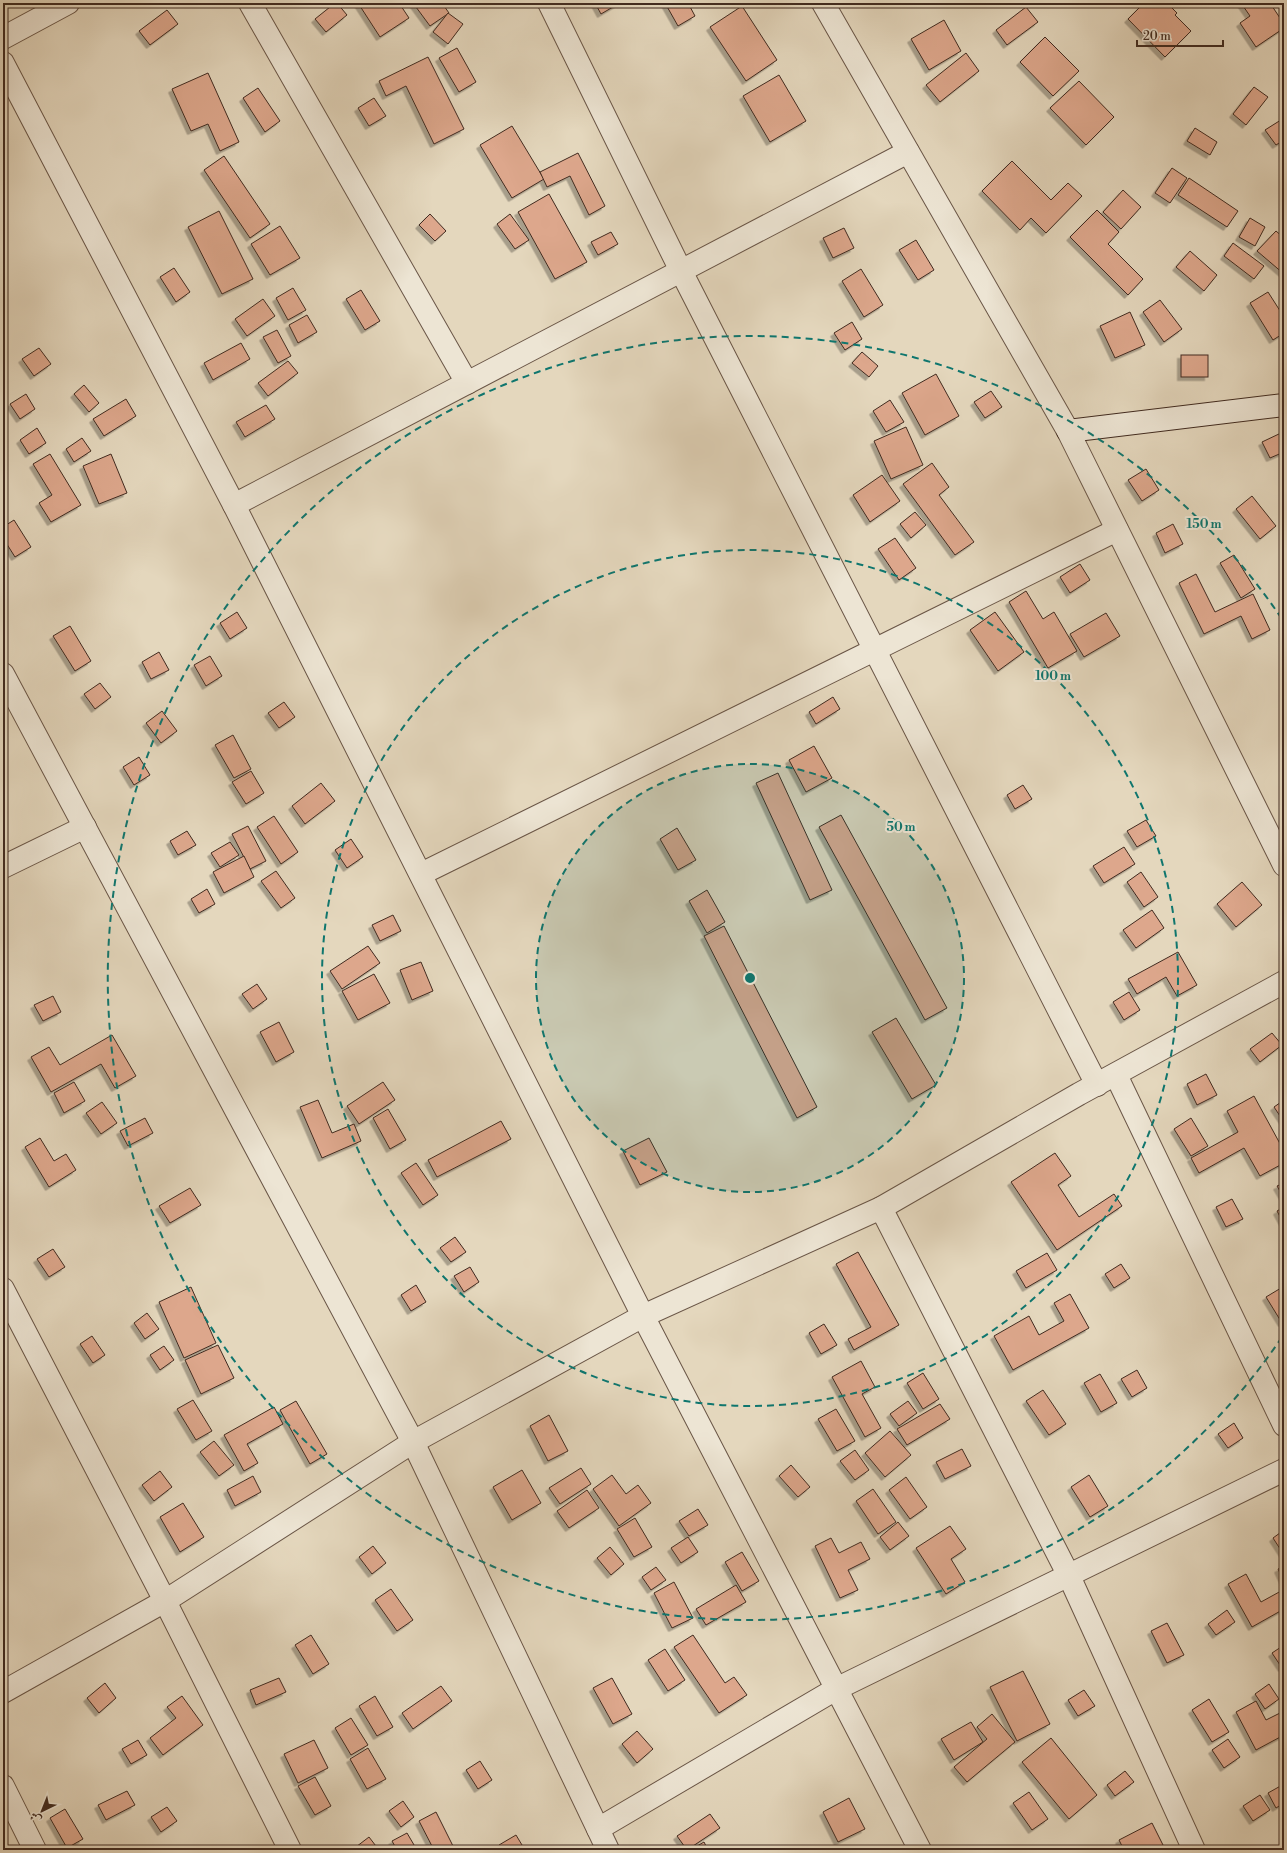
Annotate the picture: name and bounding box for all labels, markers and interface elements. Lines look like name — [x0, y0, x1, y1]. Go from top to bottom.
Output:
scale bar — [1137, 22, 1223, 48]
text: 20 m — [1143, 29, 1171, 44]
text: 150 m — [1187, 517, 1221, 532]
text: 100 m — [1035, 669, 1071, 684]
text: 50 m — [886, 820, 916, 835]
centre of rings — [743, 971, 757, 985]
north arrow — [22, 1791, 62, 1831]
text: ش — [27, 1809, 45, 1826]

